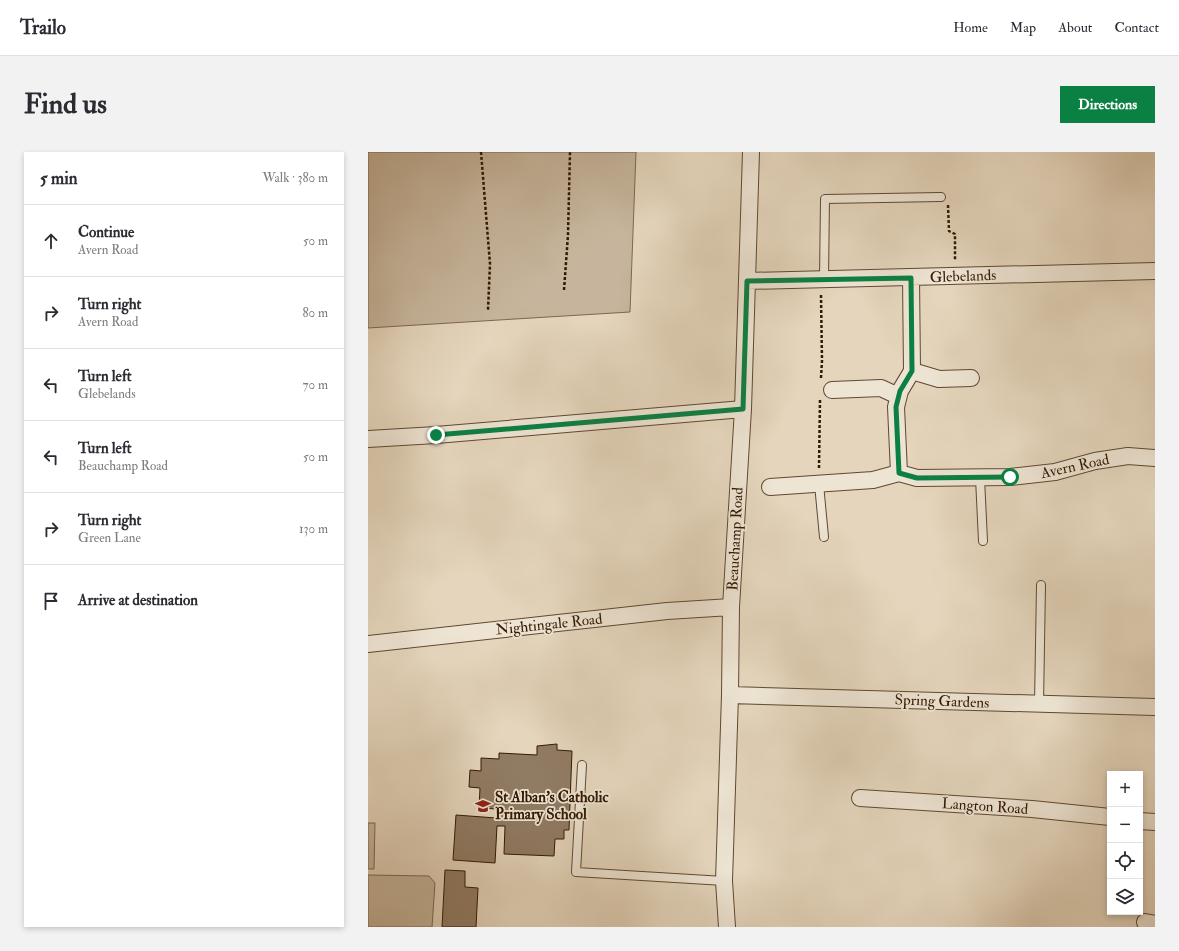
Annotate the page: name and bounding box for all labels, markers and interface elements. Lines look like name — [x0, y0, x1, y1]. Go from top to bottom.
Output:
text: Trailo — [20, 16, 66, 40]
text: Home — [953, 19, 988, 36]
text: Map — [1010, 19, 1036, 36]
text: About — [1058, 19, 1092, 36]
text: Contact — [1114, 19, 1159, 36]
button: Directions — [1060, 86, 1155, 123]
text: Find us — [24, 87, 107, 122]
text: 5 min — [40, 168, 78, 189]
text: Walk · 380 m — [262, 170, 328, 186]
text: Continue — [78, 223, 134, 242]
icon: ahead — [40, 230, 62, 252]
text: 50 m — [303, 233, 328, 249]
text: Avern Road — [78, 242, 138, 258]
street label: Glebelands — [929, 266, 997, 287]
text: Turn right — [78, 295, 141, 314]
icon: right — [40, 302, 62, 324]
text: 80 m — [302, 305, 328, 321]
text: Avern Road — [78, 314, 138, 330]
text: Turn left — [78, 367, 132, 386]
icon: left — [40, 374, 62, 396]
text: 70 m — [303, 377, 328, 393]
text: Glebelands — [78, 386, 136, 402]
route end — [427, 426, 445, 444]
text: Turn left — [78, 439, 132, 458]
icon: left — [40, 446, 62, 468]
text: 50 m — [303, 449, 328, 465]
street label: Avern Road — [1038, 450, 1112, 483]
text: Beauchamp Road — [78, 458, 168, 474]
route start — [1001, 468, 1019, 486]
street label: Beauchamp Road — [723, 486, 749, 591]
text: Turn right — [78, 511, 141, 530]
icon: right — [40, 518, 62, 540]
text: 130 m — [299, 521, 328, 537]
text: Green Lane — [78, 530, 141, 546]
icon: arrive — [40, 590, 62, 612]
text: Arrive at destination — [78, 591, 198, 610]
street label: Nightingale Road — [495, 609, 604, 640]
street label: Spring Gardens — [894, 690, 990, 714]
map controls — [1107, 771, 1143, 915]
button: + — [1107, 771, 1143, 807]
place label: St Alban's Catholic Primary School — [495, 788, 610, 825]
street label: Langton Road — [941, 794, 1029, 819]
school or university icon: St Alban's Catholic Primary School — [474, 797, 492, 815]
button: − — [1107, 807, 1143, 843]
button: locate — [1107, 843, 1143, 879]
button: layers — [1107, 879, 1143, 915]

